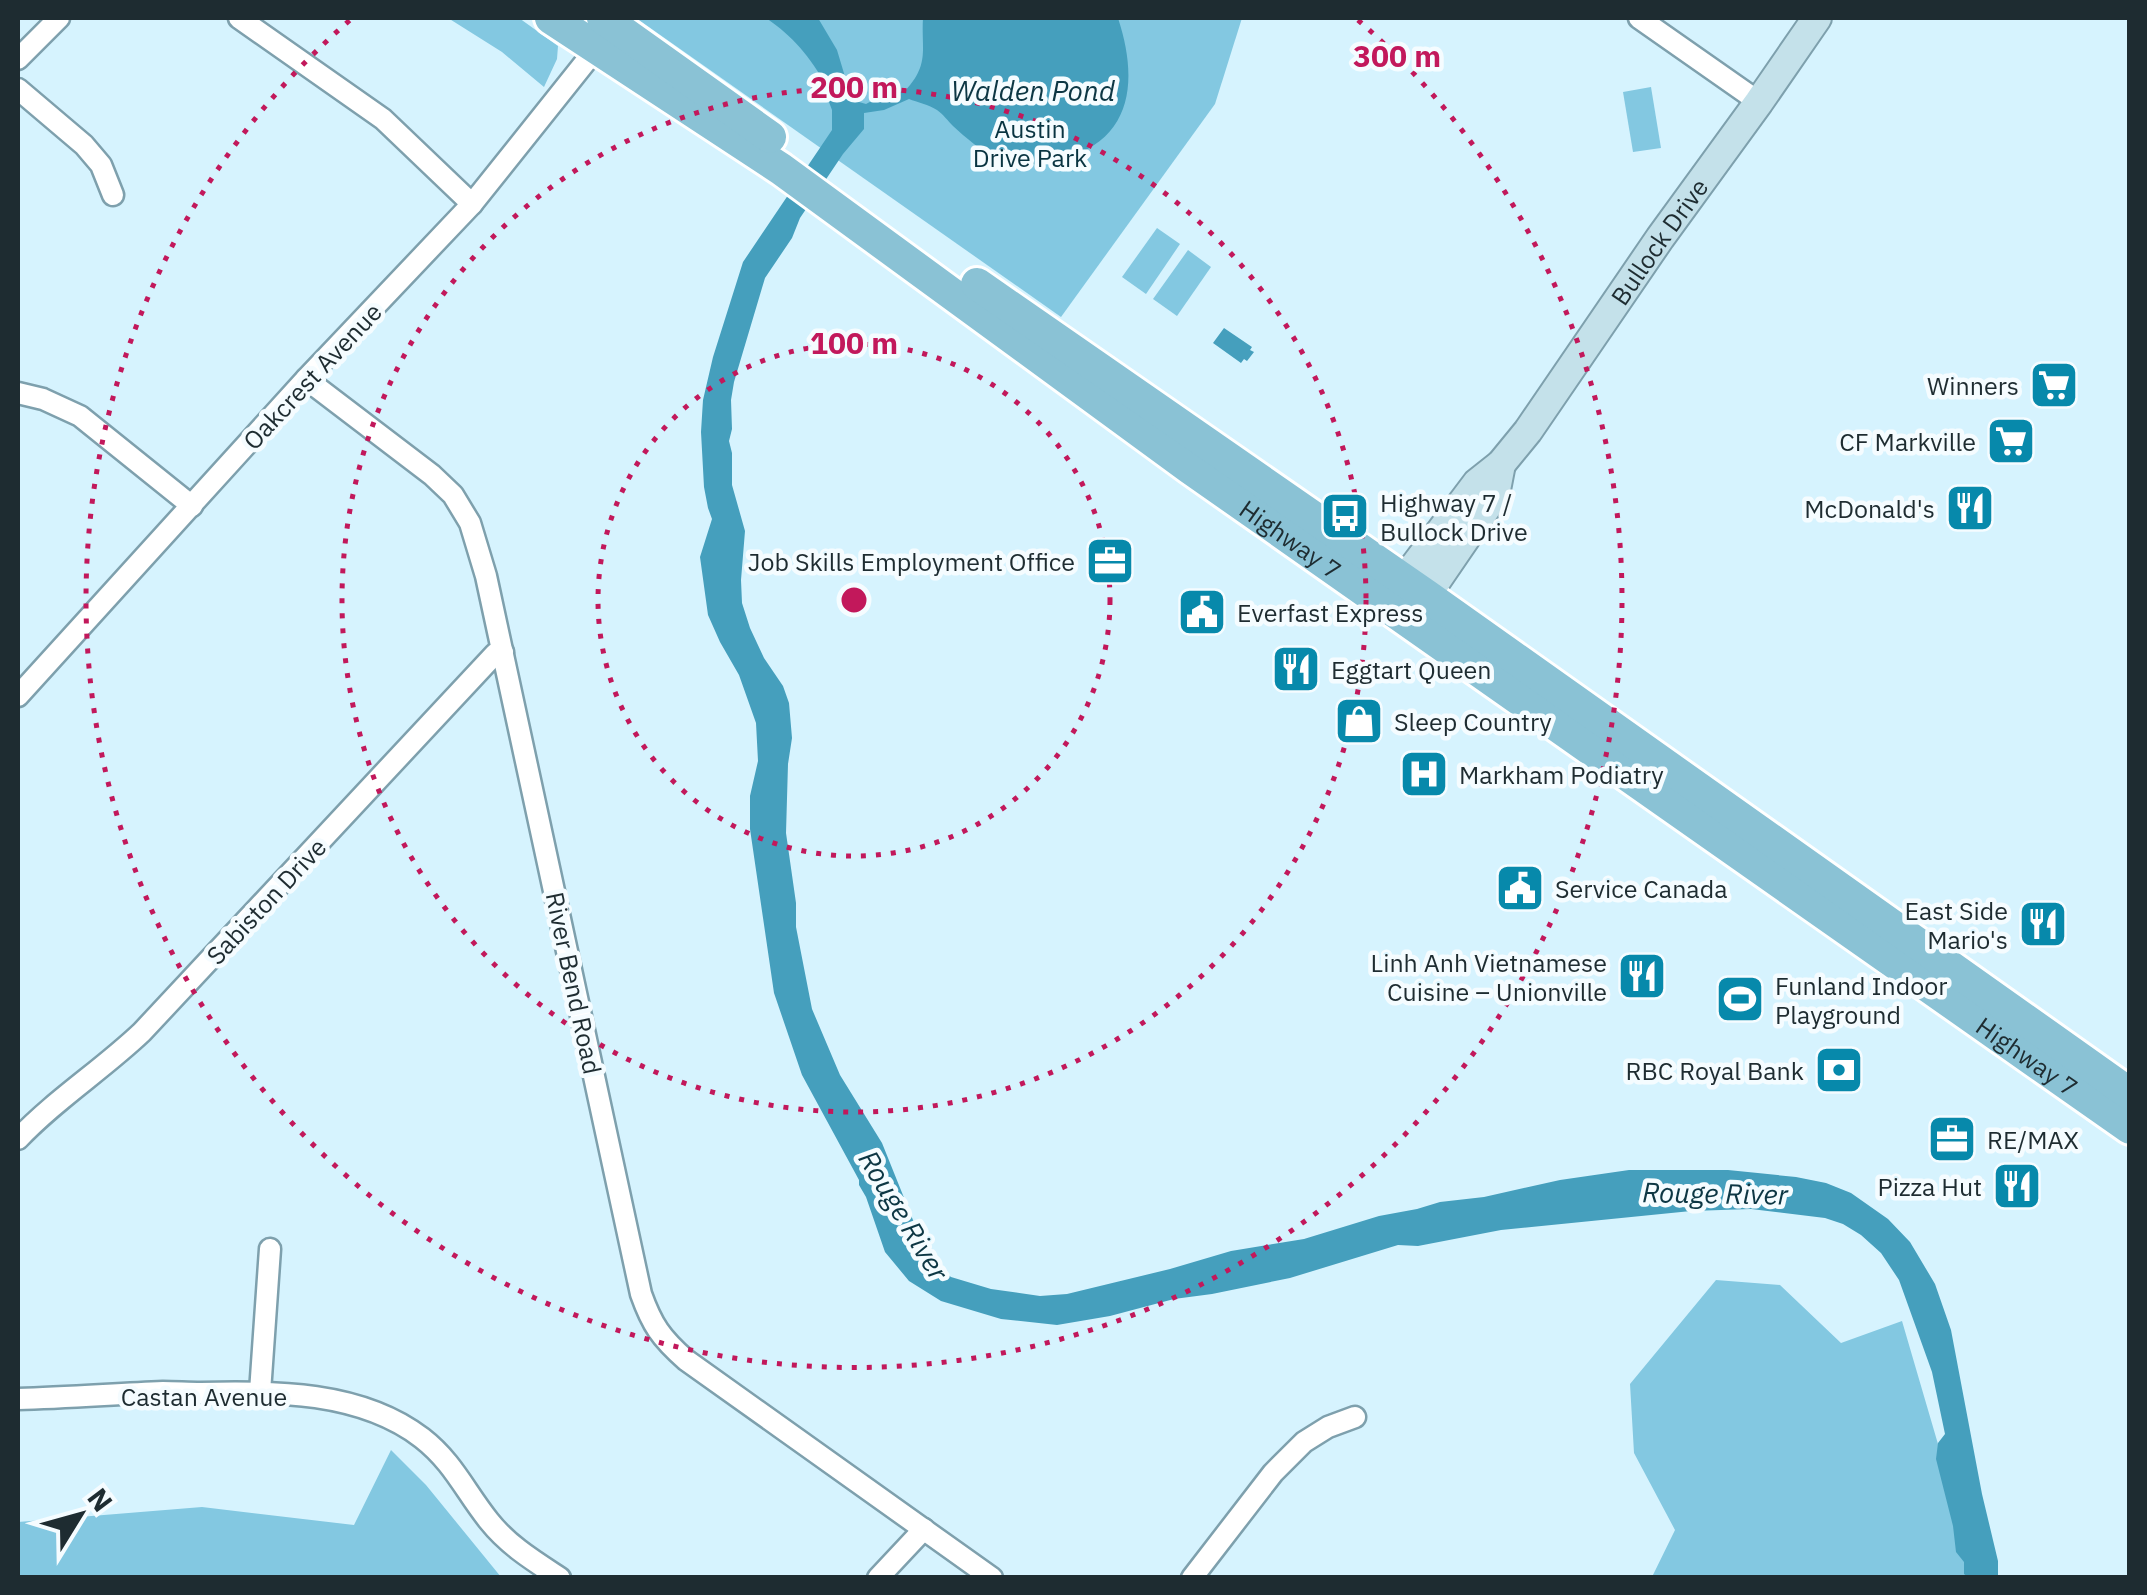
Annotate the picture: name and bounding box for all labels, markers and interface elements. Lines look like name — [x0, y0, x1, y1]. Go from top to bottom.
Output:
text: 300 m — [1353, 36, 1441, 75]
text: 200 m — [810, 67, 898, 106]
water label: Walden Pond — [951, 72, 1116, 109]
park label: Austin Drive Park — [973, 112, 1087, 174]
street label: Bullock Drive — [1603, 171, 1715, 311]
street label: Oakcrest Avenue — [235, 296, 389, 456]
text: 100 m — [810, 323, 898, 362]
supermarket icon: Winners — [2028, 359, 2080, 411]
place label: Winners — [1927, 369, 2019, 402]
supermarket icon: CF Markville — [1985, 415, 2037, 467]
place label: CF Markville — [1839, 425, 1976, 458]
restaurant icon: McDonald's — [1944, 482, 1996, 534]
place label: Highway 7 / Bullock Drive — [1380, 486, 1528, 548]
bus stop icon: Highway 7 / Bullock Drive — [1319, 490, 1371, 542]
street label: Highway 7 — [1234, 492, 1348, 586]
place label: McDonald's — [1804, 492, 1935, 525]
office icon: Job Skills Employment Office — [1084, 535, 1136, 587]
place label: Job Skills Employment Office — [748, 545, 1075, 578]
centre of rings — [836, 582, 872, 618]
public building icon: Everfast Express — [1176, 586, 1228, 638]
place label: Everfast Express — [1237, 596, 1424, 629]
restaurant icon: Eggtart Queen — [1270, 643, 1322, 695]
place label: Eggtart Queen — [1331, 653, 1492, 686]
shop icon: Sleep Country — [1333, 695, 1385, 747]
place label: Sleep Country — [1394, 705, 1552, 738]
hospital icon: Markham Podiatry — [1398, 748, 1450, 800]
place label: Markham Podiatry — [1459, 758, 1664, 791]
street label: Sabiston Drive — [199, 831, 333, 971]
public building icon: Service Canada — [1494, 862, 1546, 914]
place label: Service Canada — [1555, 872, 1728, 905]
street label: River Bend Road — [539, 889, 609, 1077]
place label: East Side Mario's — [1904, 894, 2008, 956]
restaurant icon: East Side Mario's — [2017, 898, 2069, 950]
place label: Linh Anh Vietnamese Cuisine – Unionville — [1371, 946, 1607, 1008]
restaurant icon: Linh Anh Vietnamese Cuisine – Unionville — [1616, 950, 1668, 1002]
place label: Funland Indoor Playground — [1775, 969, 1947, 1031]
sports icon: Funland Indoor Playground — [1714, 973, 1766, 1025]
street label: Highway 7 — [1970, 1009, 2085, 1103]
bank icon: RBC Royal Bank — [1813, 1044, 1865, 1096]
place label: RBC Royal Bank — [1626, 1054, 1804, 1087]
office icon: RE/MAX — [1926, 1113, 1978, 1165]
place label: RE/MAX — [1987, 1123, 2079, 1156]
water label: Rouge River — [851, 1143, 958, 1288]
restaurant icon: Pizza Hut — [1991, 1160, 2043, 1212]
place label: Pizza Hut — [1877, 1170, 1982, 1203]
water label: Rouge River — [1642, 1173, 1789, 1213]
street label: Castan Avenue — [121, 1380, 287, 1413]
north arrow — [30, 1465, 130, 1565]
text: N — [79, 1480, 121, 1519]

